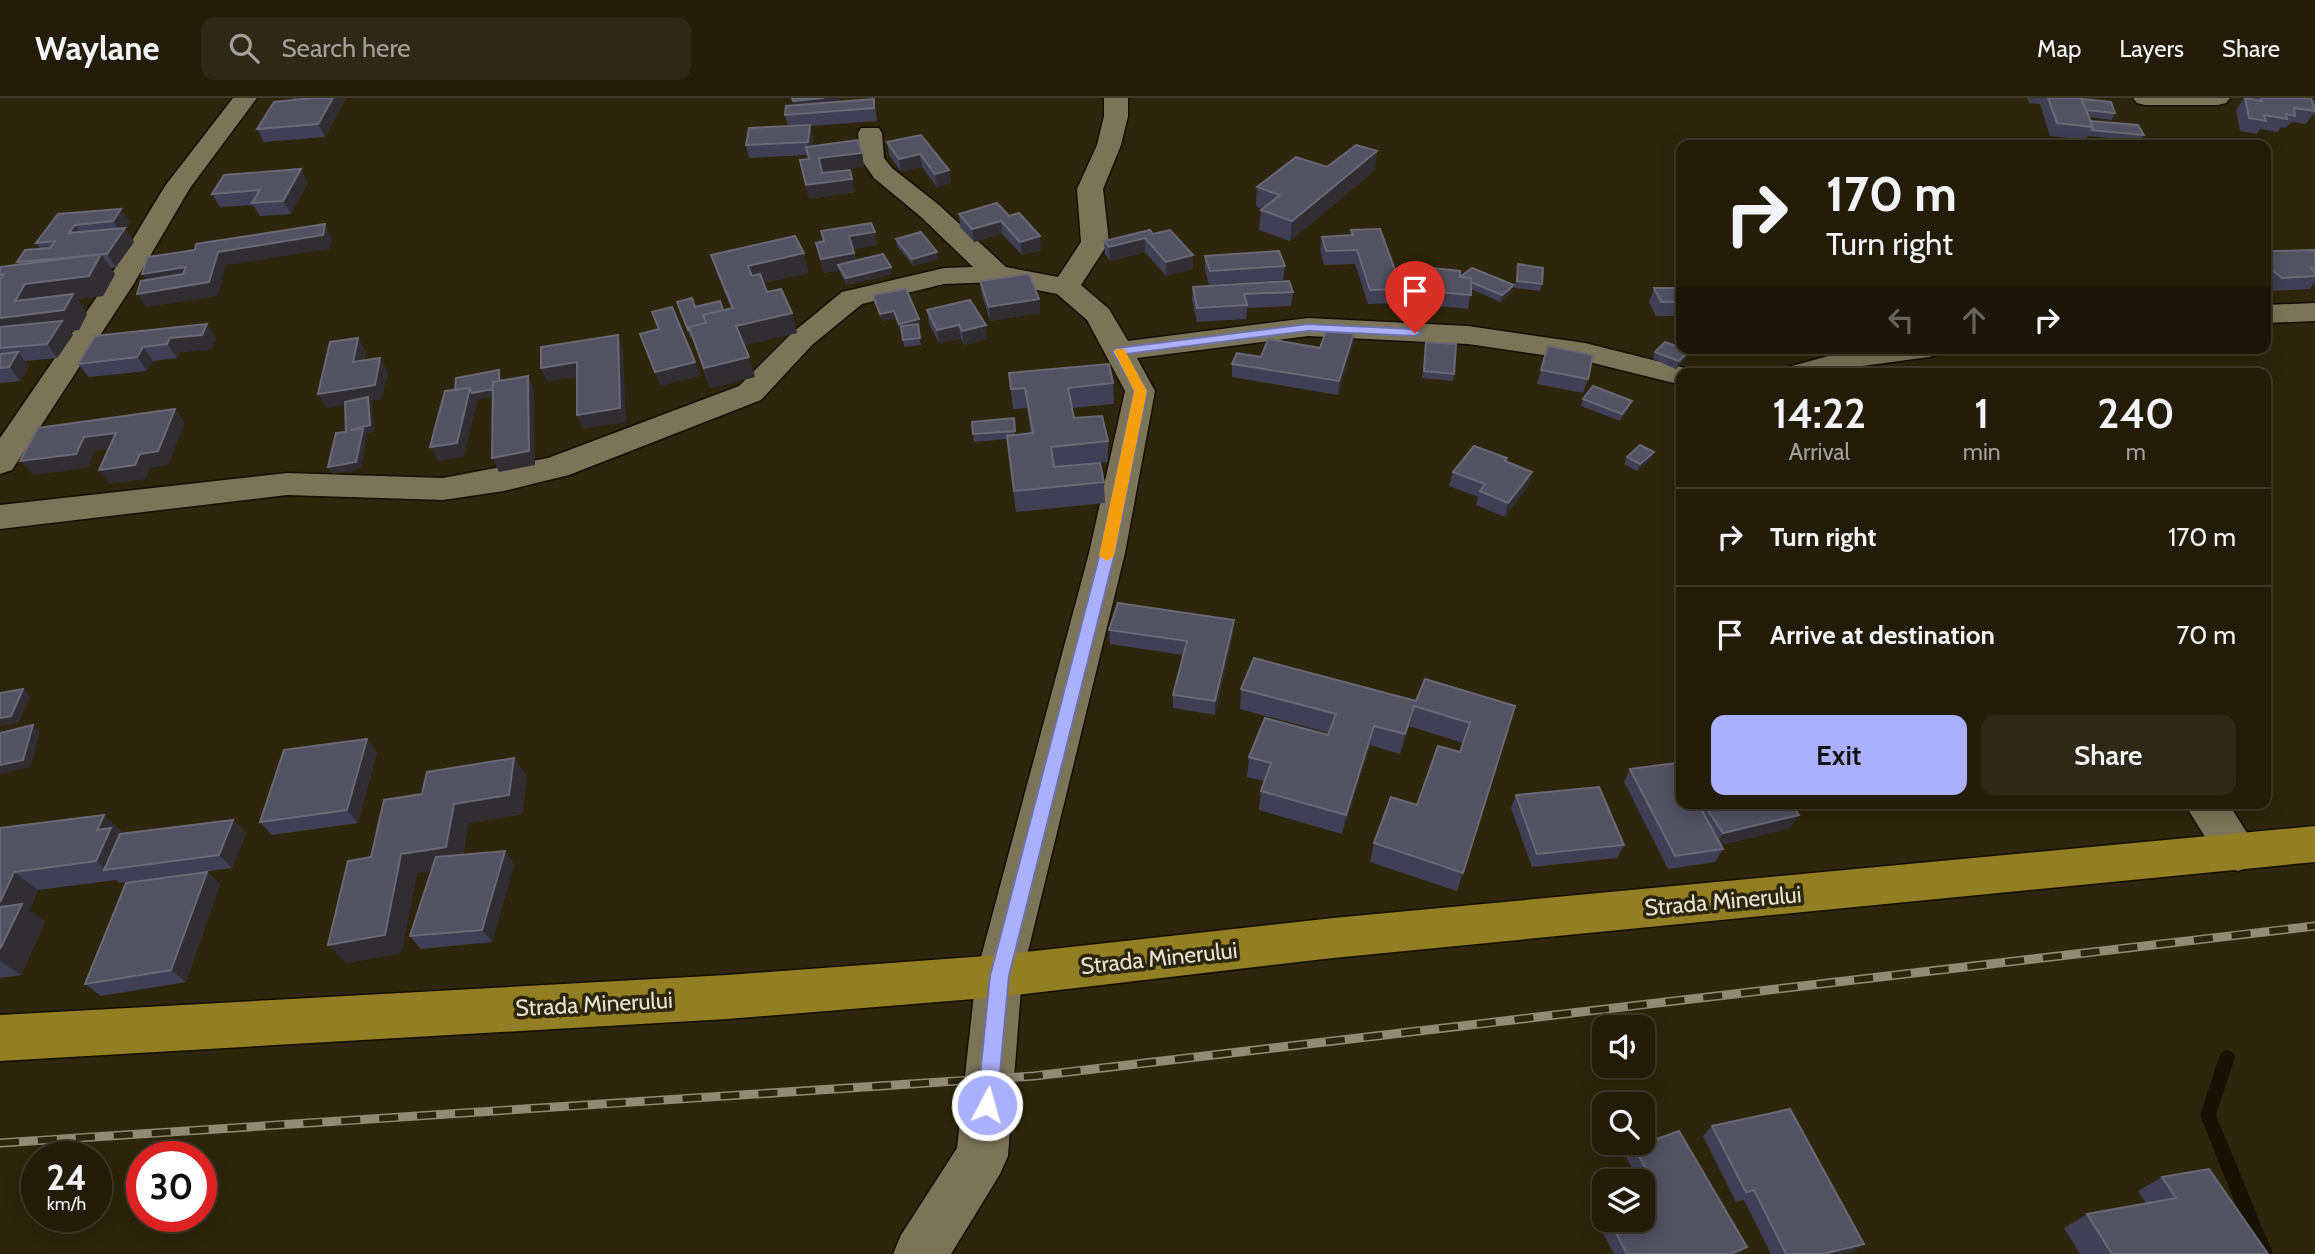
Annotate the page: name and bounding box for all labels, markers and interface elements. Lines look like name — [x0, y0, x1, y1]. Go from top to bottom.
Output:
search box — [201, 17, 691, 80]
text: Waylane — [35, 28, 159, 68]
icon: search — [225, 29, 263, 67]
text: Search here — [281, 32, 411, 64]
text: Map — [2037, 34, 2081, 63]
text: Layers — [2119, 34, 2184, 63]
text: Share — [2222, 34, 2280, 63]
text: 170 m — [1826, 164, 1957, 223]
icon: right — [1711, 168, 1802, 259]
text: Turn right — [1826, 224, 1953, 263]
pin — [1385, 261, 1445, 333]
icon: arrive — [1396, 272, 1434, 310]
icon: left — [1882, 301, 1920, 339]
icon: ahead — [1955, 301, 1993, 339]
icon: right — [2028, 301, 2066, 339]
text: 14:22 — [1773, 387, 1866, 439]
text: 1 — [1974, 387, 1989, 439]
text: 240 — [2097, 387, 2174, 439]
text: Arrival — [1789, 438, 1850, 466]
text: min — [1963, 438, 2001, 466]
text: m — [2126, 438, 2146, 466]
icon: right — [1711, 518, 1749, 556]
text: Turn right — [1770, 521, 1876, 553]
text: 170 m — [2168, 521, 2236, 553]
icon: arrive — [1711, 616, 1749, 654]
text: Arrive at destination — [1770, 619, 1995, 651]
text: 70 m — [2176, 619, 2236, 651]
button: Exit — [1711, 715, 1967, 795]
button: Share — [1981, 715, 2236, 795]
street label: Strada Minerului — [1643, 880, 1803, 922]
street label: Strada Minerului — [1079, 936, 1239, 980]
street label: Strada Minerului — [515, 986, 673, 1022]
map controls — [1592, 1015, 1655, 1232]
button: sound — [1592, 1015, 1655, 1078]
position arrow — [950, 1068, 1024, 1142]
button: search — [1592, 1092, 1655, 1155]
speed limit sign: 30 — [126, 1141, 217, 1232]
text: 24 — [46, 1156, 87, 1199]
button: layers — [1592, 1169, 1655, 1232]
text: km/h — [47, 1193, 86, 1215]

